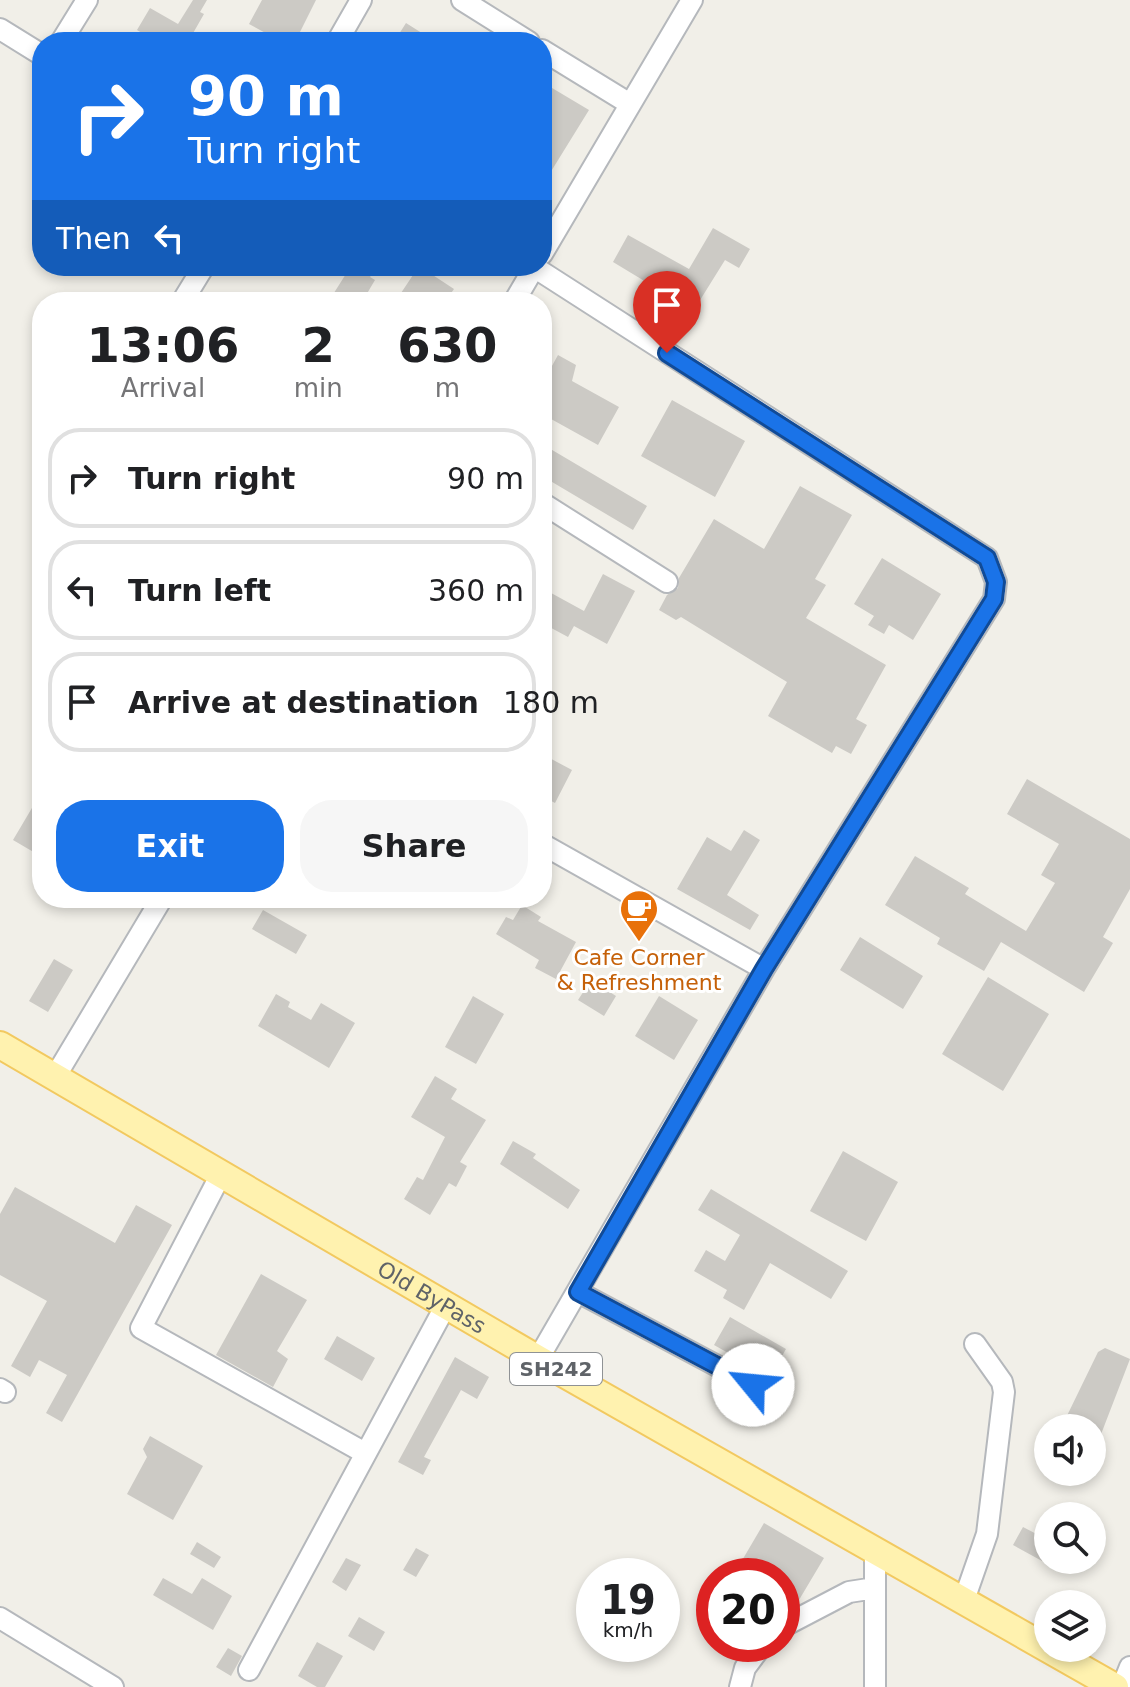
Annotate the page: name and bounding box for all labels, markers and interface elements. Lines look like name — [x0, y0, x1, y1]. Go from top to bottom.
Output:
text: 90 m — [188, 63, 344, 128]
icon: right — [56, 64, 160, 168]
text: Turn right — [188, 130, 360, 171]
icon: left — [147, 216, 191, 260]
text: Then — [56, 221, 131, 256]
pin — [633, 271, 701, 353]
icon: arrive — [645, 283, 689, 327]
text: 13:06 — [86, 317, 239, 373]
text: 2 — [302, 317, 335, 373]
text: 630 — [397, 317, 497, 373]
text: Arrival — [121, 373, 205, 403]
text: min — [294, 373, 343, 403]
text: m — [435, 373, 460, 403]
icon: right — [60, 456, 104, 500]
text: Turn right — [128, 461, 295, 496]
text: 90 m — [447, 461, 524, 496]
icon: left — [60, 568, 104, 612]
text: Turn left — [128, 573, 271, 608]
text: 360 m — [428, 573, 524, 608]
icon: arrive — [60, 680, 104, 724]
text: Arrive at destination — [128, 685, 479, 720]
text: 180 m — [503, 685, 599, 720]
button: Exit — [56, 800, 284, 892]
button: Share — [300, 800, 528, 892]
cafe icon: Cafe Corner & Refreshment — [618, 888, 660, 943]
place label: Cafe Corner & Refreshment — [557, 945, 722, 995]
street label: Old ByPass — [373, 1256, 490, 1339]
position arrow — [711, 1343, 795, 1427]
road number: SH242 — [510, 1353, 602, 1385]
map controls — [1034, 1414, 1106, 1662]
button: sound — [1034, 1414, 1106, 1486]
button: search — [1034, 1502, 1106, 1574]
speed limit sign: 20 — [696, 1558, 800, 1662]
text: 19 — [600, 1577, 656, 1623]
button: layers — [1034, 1590, 1106, 1662]
text: km/h — [603, 1618, 653, 1642]

